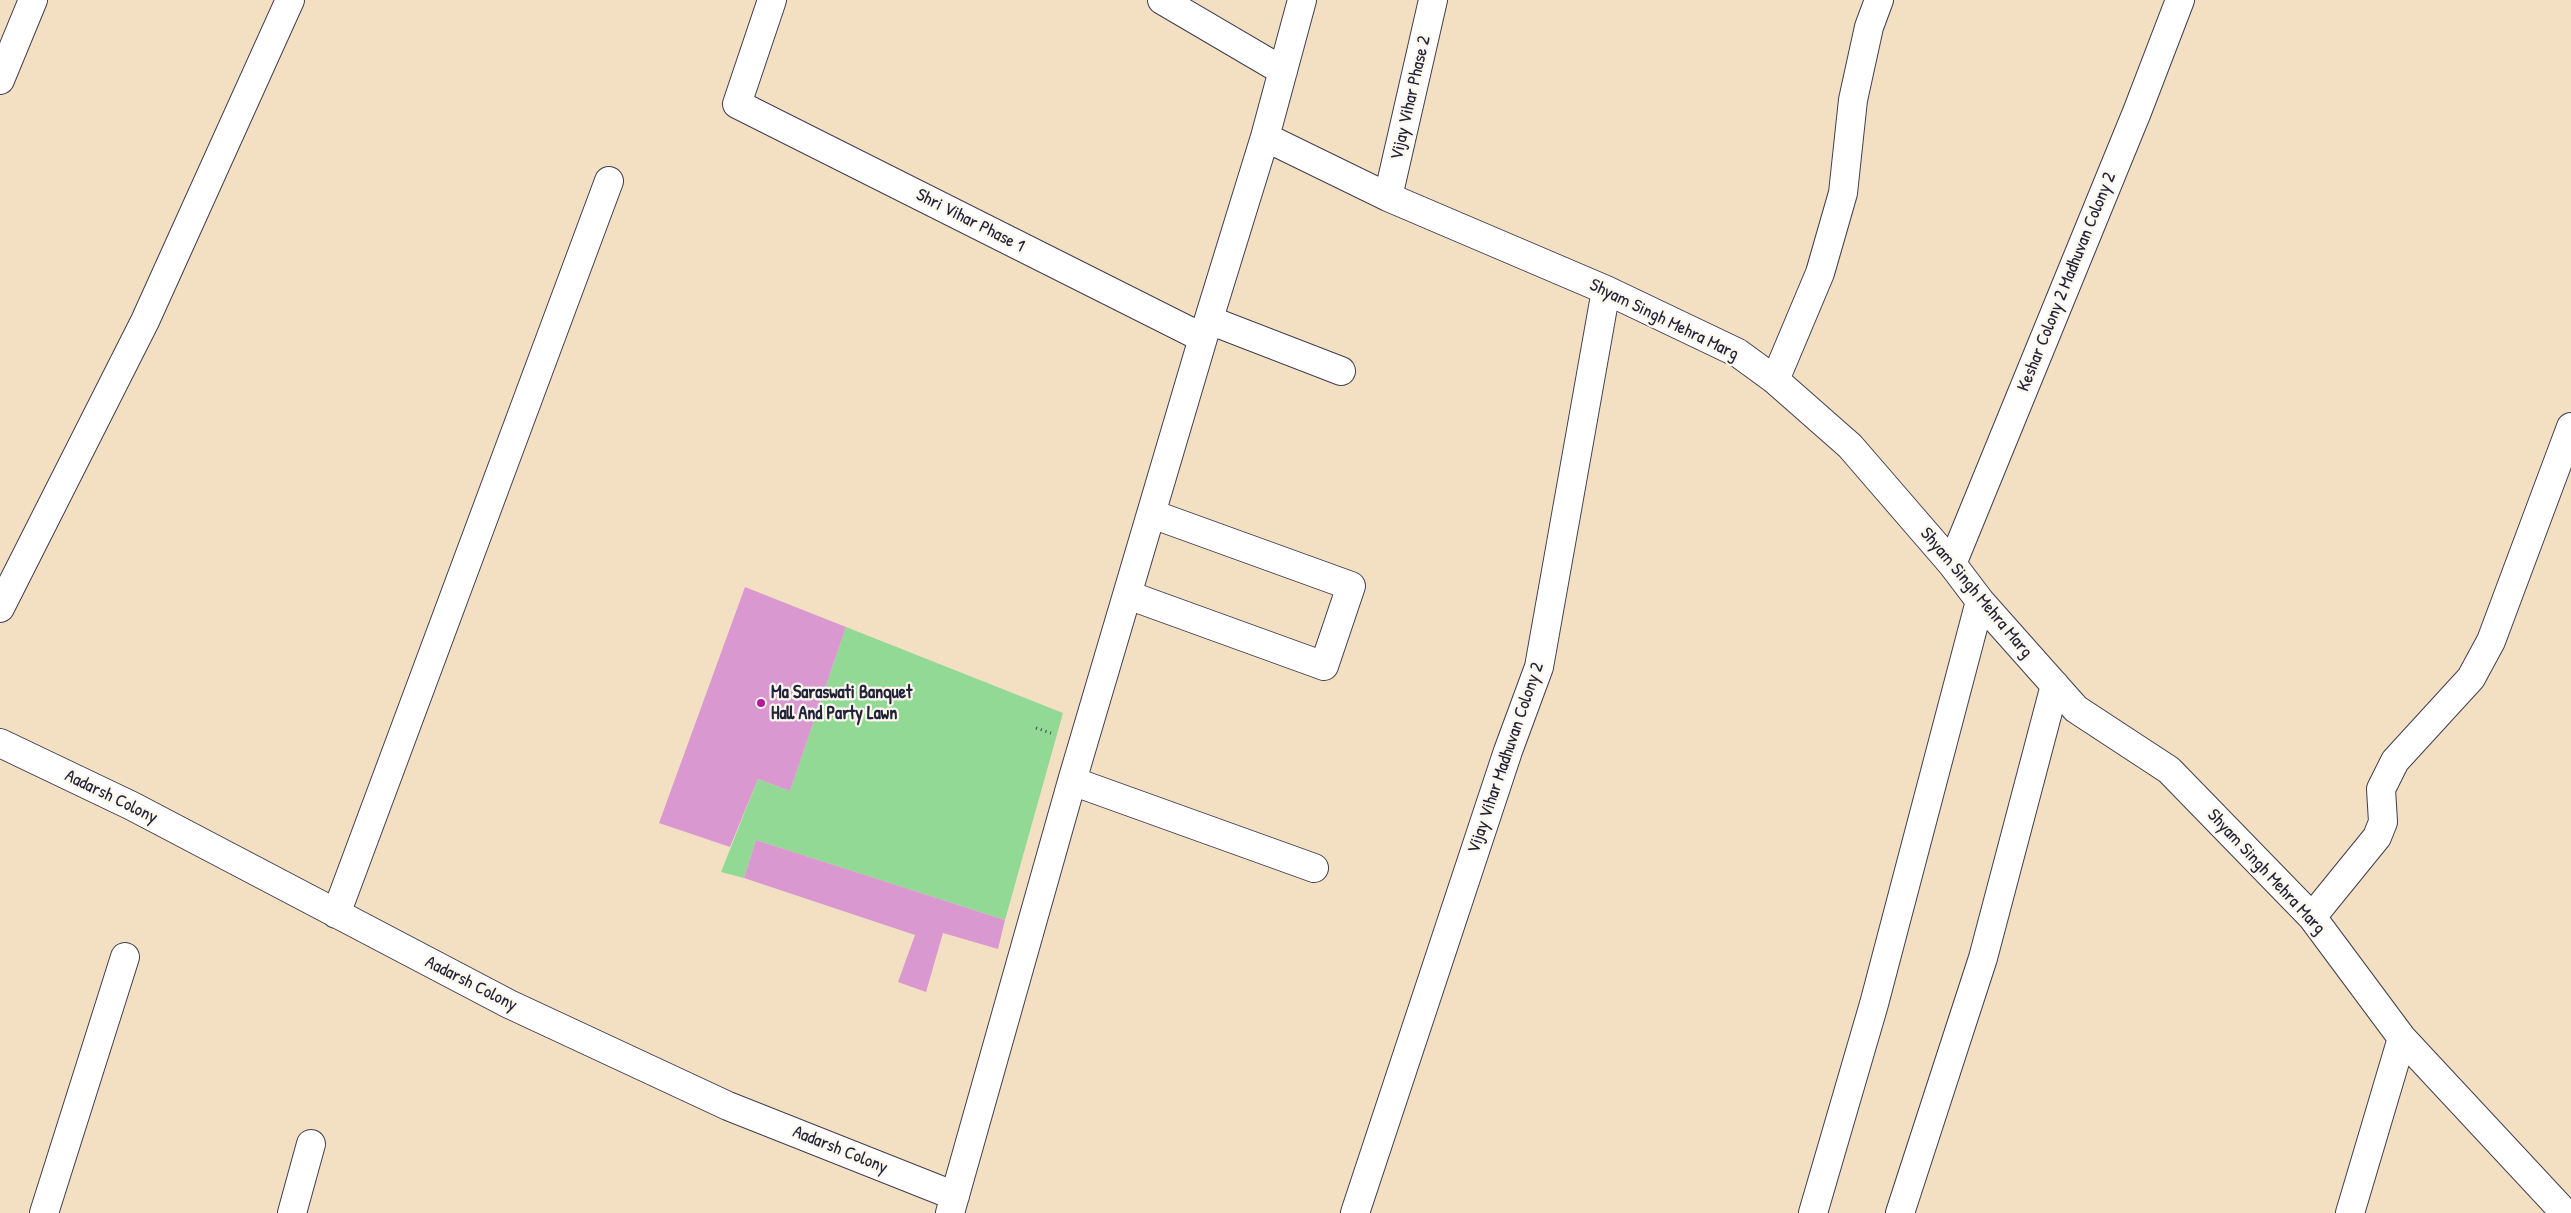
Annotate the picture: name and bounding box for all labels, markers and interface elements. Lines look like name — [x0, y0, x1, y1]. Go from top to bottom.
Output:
street label: Vijay Vihar Phase 2 — [1386, 34, 1436, 162]
street label: Keshar Colony 2 Madhuvan Colony 2 — [2013, 169, 2121, 395]
street label: Shri Vihar Phase 1 — [912, 184, 1028, 258]
street label: Shyam Singh Mehra Marg — [1586, 275, 1742, 365]
street label: Shyam Singh Mehra Marg — [1915, 524, 2037, 662]
street label: Vijay Vihar Madhuvan Colony 2 — [1463, 660, 1549, 856]
place label: Ma Saraswati Banquet Hall And Party Lawn — [771, 682, 912, 724]
marker: Ma Saraswati Banquet Hall And Party Lawn — [755, 697, 767, 709]
street label: Aadarsh Colony — [61, 765, 161, 829]
street label: Shyam Singh Mehra Marg — [2202, 805, 2330, 939]
street label: Aadarsh Colony — [421, 952, 521, 1016]
street label: Aadarsh Colony — [789, 1121, 891, 1179]

